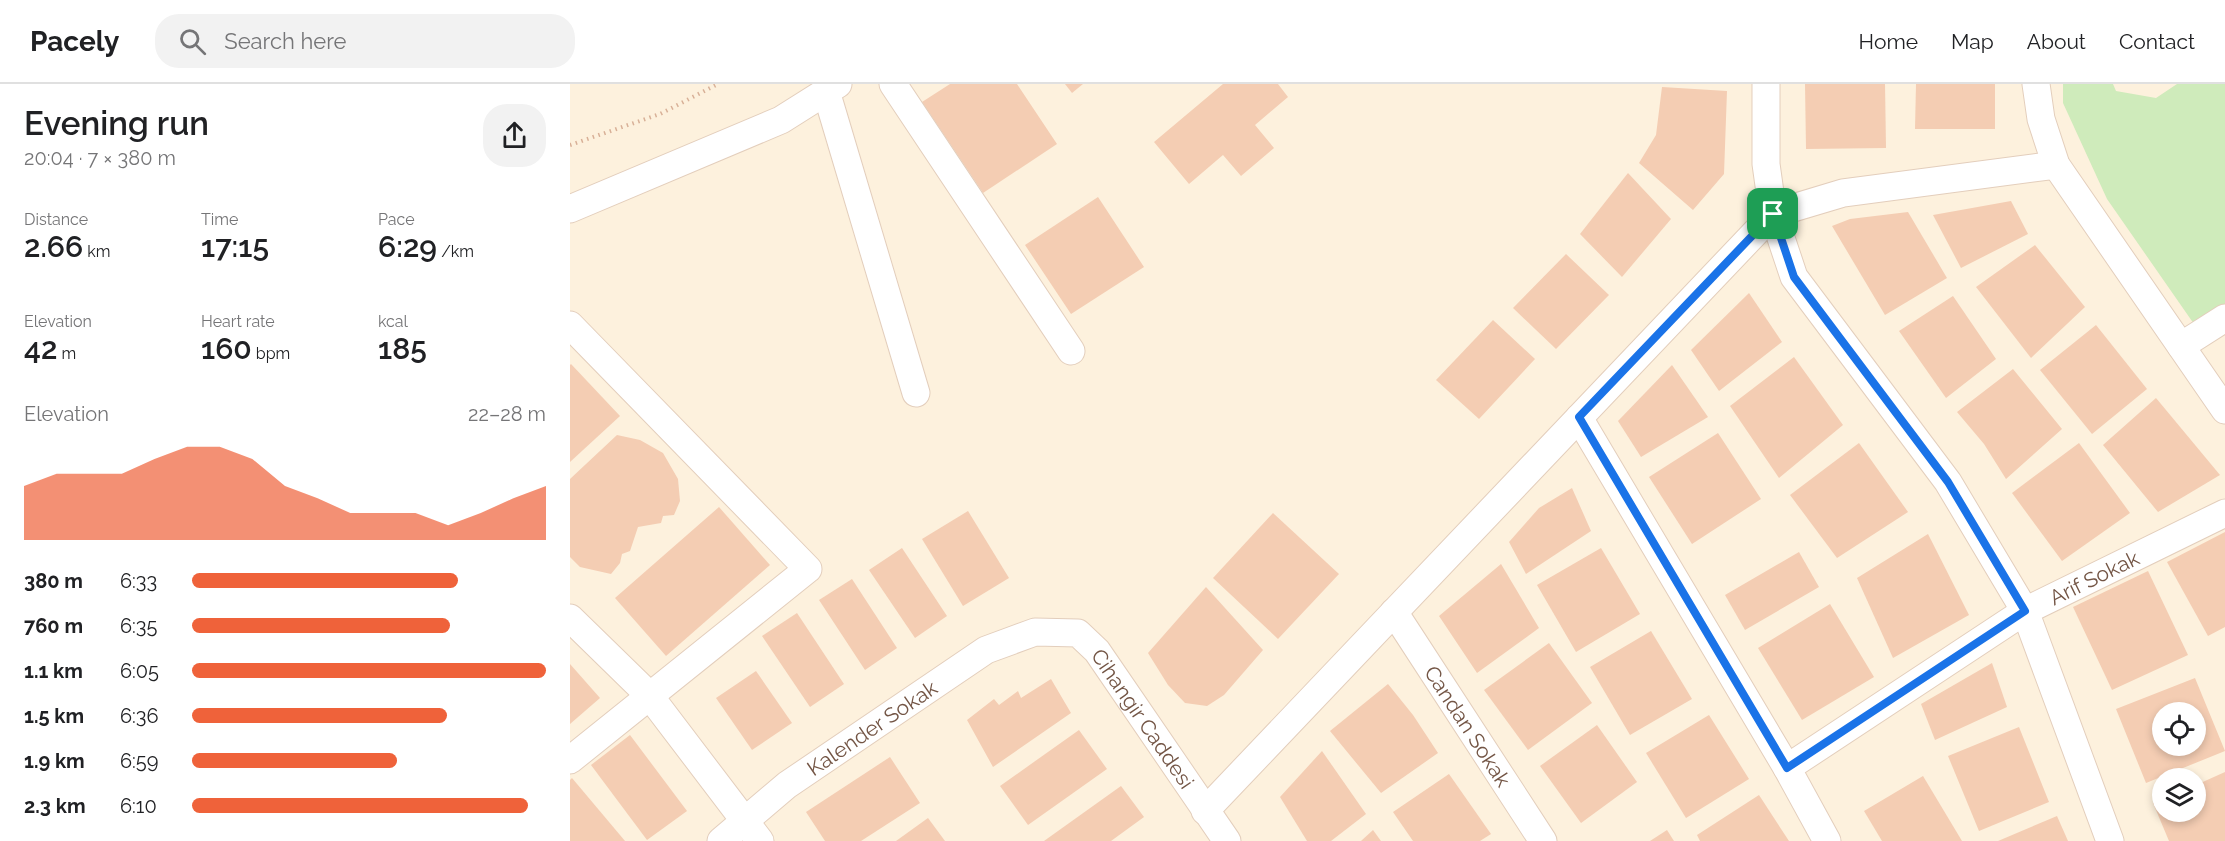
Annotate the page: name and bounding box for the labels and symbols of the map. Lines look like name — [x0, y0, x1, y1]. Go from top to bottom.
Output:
pin — [1747, 188, 1798, 239]
street label: Arif Sokak — [2045, 545, 2143, 610]
street label: Cihangir Caddesi — [1087, 644, 1200, 793]
street label: Candan Sokak — [1420, 661, 1517, 791]
street label: Kalender Sokak — [802, 675, 942, 780]

